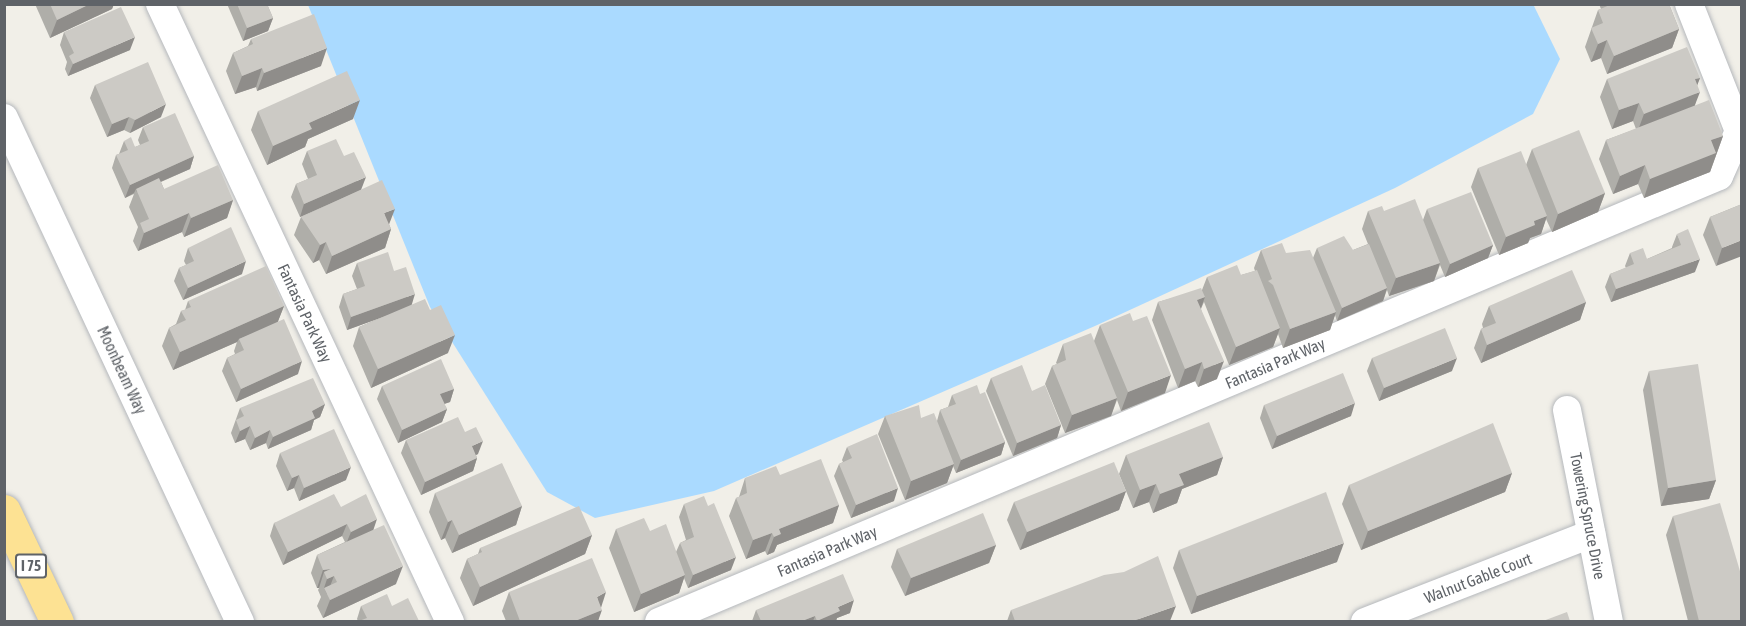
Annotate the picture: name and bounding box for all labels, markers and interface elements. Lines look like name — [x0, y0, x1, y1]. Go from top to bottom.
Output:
street label: Fantasia Park Way — [274, 261, 336, 365]
street label: Moonbeam Way — [93, 323, 151, 417]
street label: Fantasia Park Way — [1222, 333, 1328, 393]
street label: Towering Spruce Drive — [1566, 451, 1610, 581]
street label: Fantasia Park Way — [774, 521, 880, 581]
street label: Walnut Gable Court — [1421, 549, 1535, 607]
road number: I 75 — [15, 554, 48, 578]

